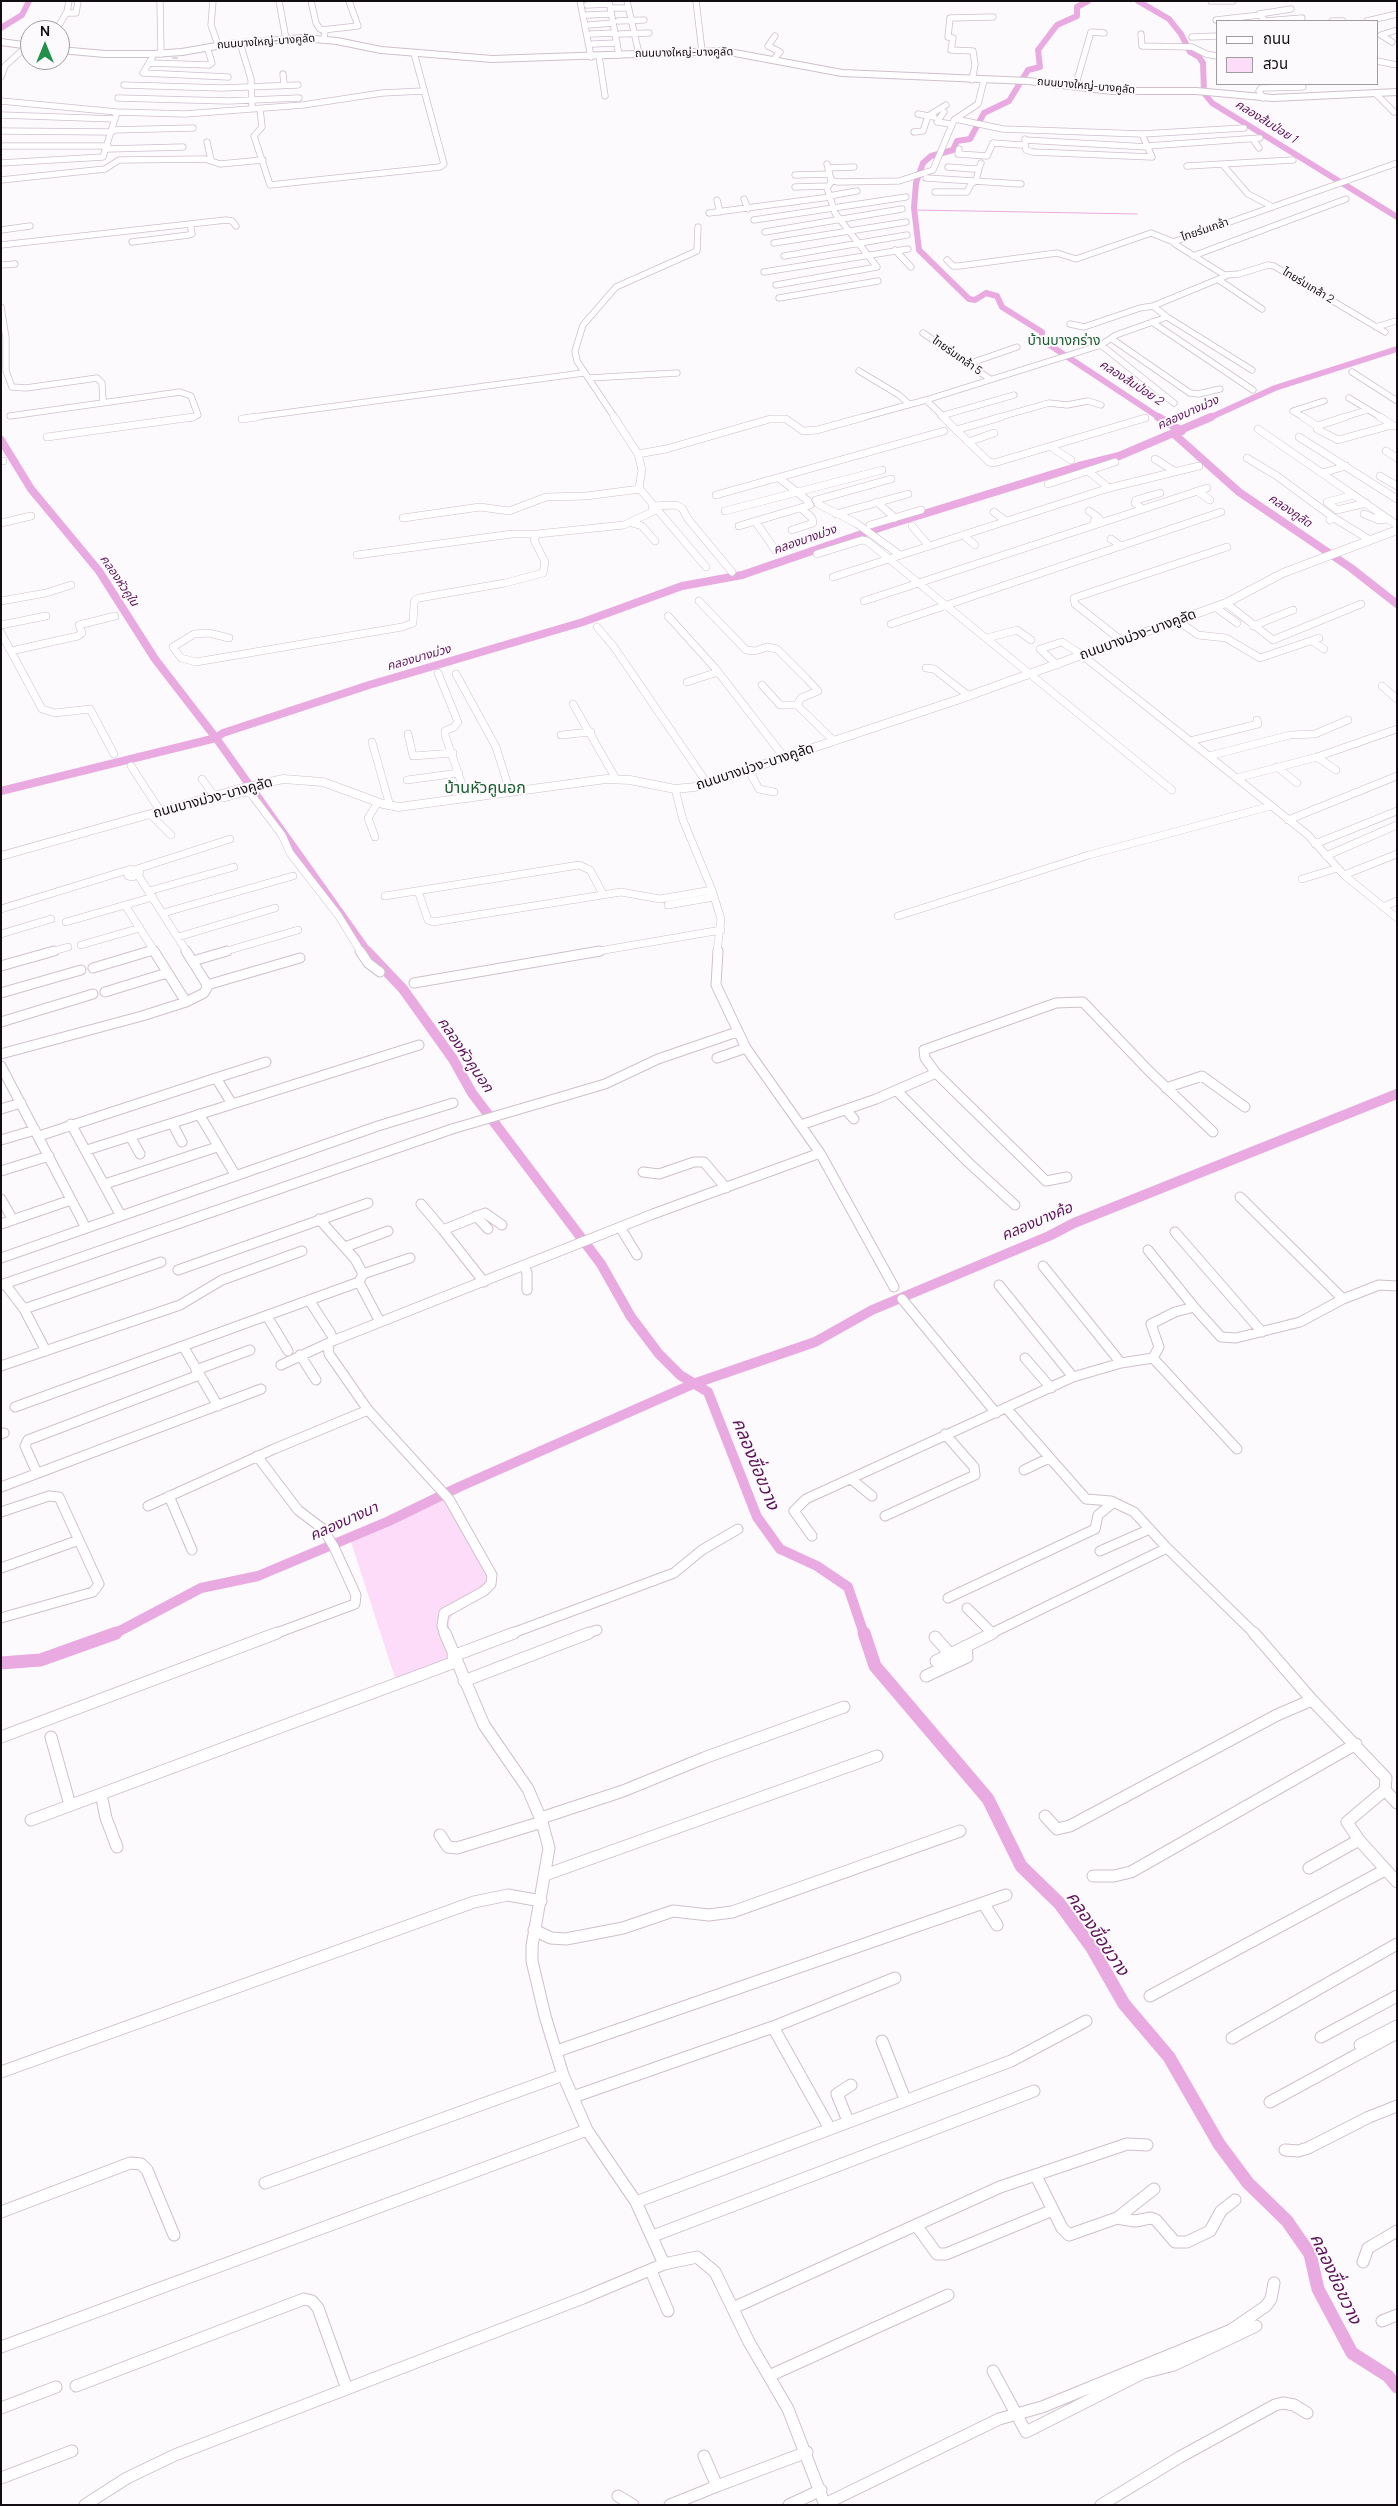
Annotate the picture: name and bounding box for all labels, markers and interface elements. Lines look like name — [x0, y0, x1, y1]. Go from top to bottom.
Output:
north arrow — [20, 20, 70, 70]
legend — [1216, 20, 1378, 85]
text: N — [40, 21, 50, 40]
text: ถนน — [1263, 28, 1290, 49]
street label: ถนนบางใหญ่-บางคูลัด — [217, 32, 315, 52]
street label: ถนนบางใหญ่-บางคูลัด — [635, 46, 733, 60]
text: สวน — [1263, 53, 1288, 74]
street label: ถนนบางใหญ่-บางคูลัด — [1037, 75, 1135, 97]
water label: คลองส้มป่อย 1 — [1232, 97, 1300, 147]
street label: ไทยร่มเกล้า — [1180, 216, 1230, 244]
street label: ไทยร่มเกล้า 2 — [1280, 265, 1336, 307]
district label: บ้านบางกร่าง — [1028, 333, 1100, 349]
street label: ไทยร่มเกล้า 5 — [930, 334, 984, 378]
water label: คลองส้มป่อย 2 — [1097, 357, 1165, 409]
water label: คลองบางม่วง — [1155, 393, 1221, 433]
water label: คลองคูลัด — [1266, 491, 1314, 531]
water label: คลองบางม่วง — [772, 522, 838, 558]
water label: คลองหัวคูใน — [97, 553, 141, 609]
street label: ถนนบางม่วง-บางคูลัด — [1077, 606, 1199, 664]
water label: คลองบางม่วง — [385, 642, 453, 674]
street label: ถนนบางม่วง-บางคูลัด — [694, 740, 816, 794]
street label: ถนนบางม่วง-บางคูลัด — [151, 774, 275, 822]
district label: บ้านหัวคูนอก — [444, 779, 526, 799]
water label: คลองหัวคูนอก — [433, 1014, 497, 1096]
water label: คลองบางค้อ — [999, 1199, 1075, 1245]
water label: คลองขื่อขวาง — [727, 1415, 783, 1513]
water label: คลองบางนา — [307, 1499, 381, 1545]
water label: คลองขื่อขวาง — [1061, 1888, 1133, 1980]
water label: คลองขื่อขวาง — [1305, 2230, 1365, 2328]

